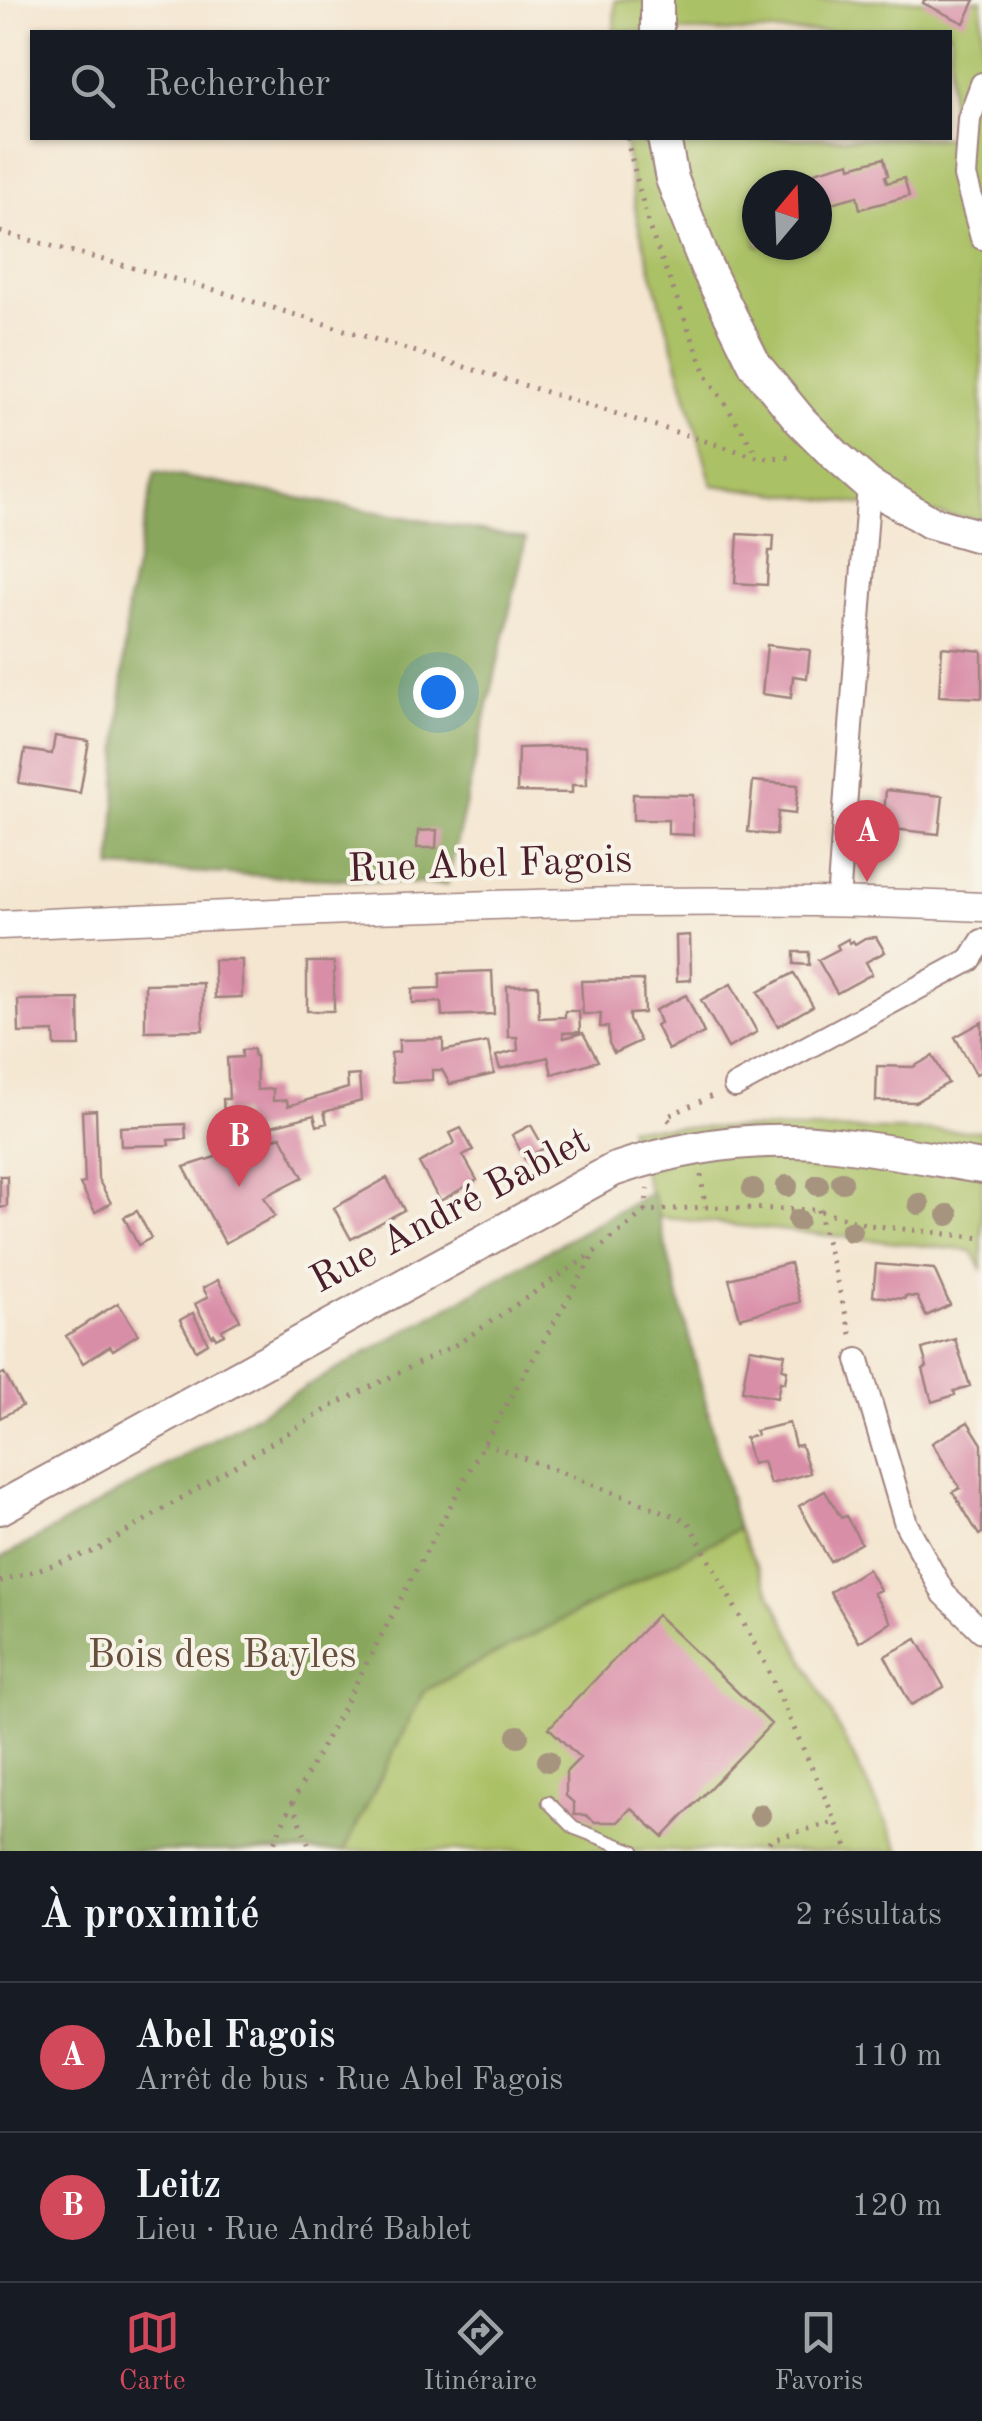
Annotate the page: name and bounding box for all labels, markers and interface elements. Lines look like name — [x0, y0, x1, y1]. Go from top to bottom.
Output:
search box — [30, 30, 952, 140]
icon: search — [65, 58, 120, 113]
text: Rechercher — [145, 66, 330, 104]
north arrow — [742, 170, 832, 260]
your location — [413, 667, 464, 718]
pin: A — [834, 800, 900, 882]
street label: Rue Abel Fagois — [347, 841, 633, 891]
pin: B — [206, 1104, 272, 1187]
street label: Rue André Bablet — [305, 1122, 597, 1302]
park label: Bois des Bayles — [87, 1637, 357, 1677]
text: À proximité — [40, 1895, 260, 1937]
text: 2 résultats — [795, 1900, 942, 1932]
text: Abel Fagois — [135, 2018, 335, 2056]
text: A — [60, 2041, 85, 2073]
text: 110 m — [852, 2041, 942, 2073]
text: Arrêt de bus · Rue Abel Fagois — [135, 2065, 563, 2097]
text: Leitz — [135, 2168, 221, 2206]
text: B — [61, 2191, 84, 2223]
text: 120 m — [852, 2191, 942, 2223]
text: Lieu · Rue André Bablet — [135, 2215, 472, 2247]
tab: Carte — [119, 2305, 186, 2400]
tab: Itinéraire — [423, 2305, 537, 2400]
tab: Favoris — [774, 2305, 863, 2400]

